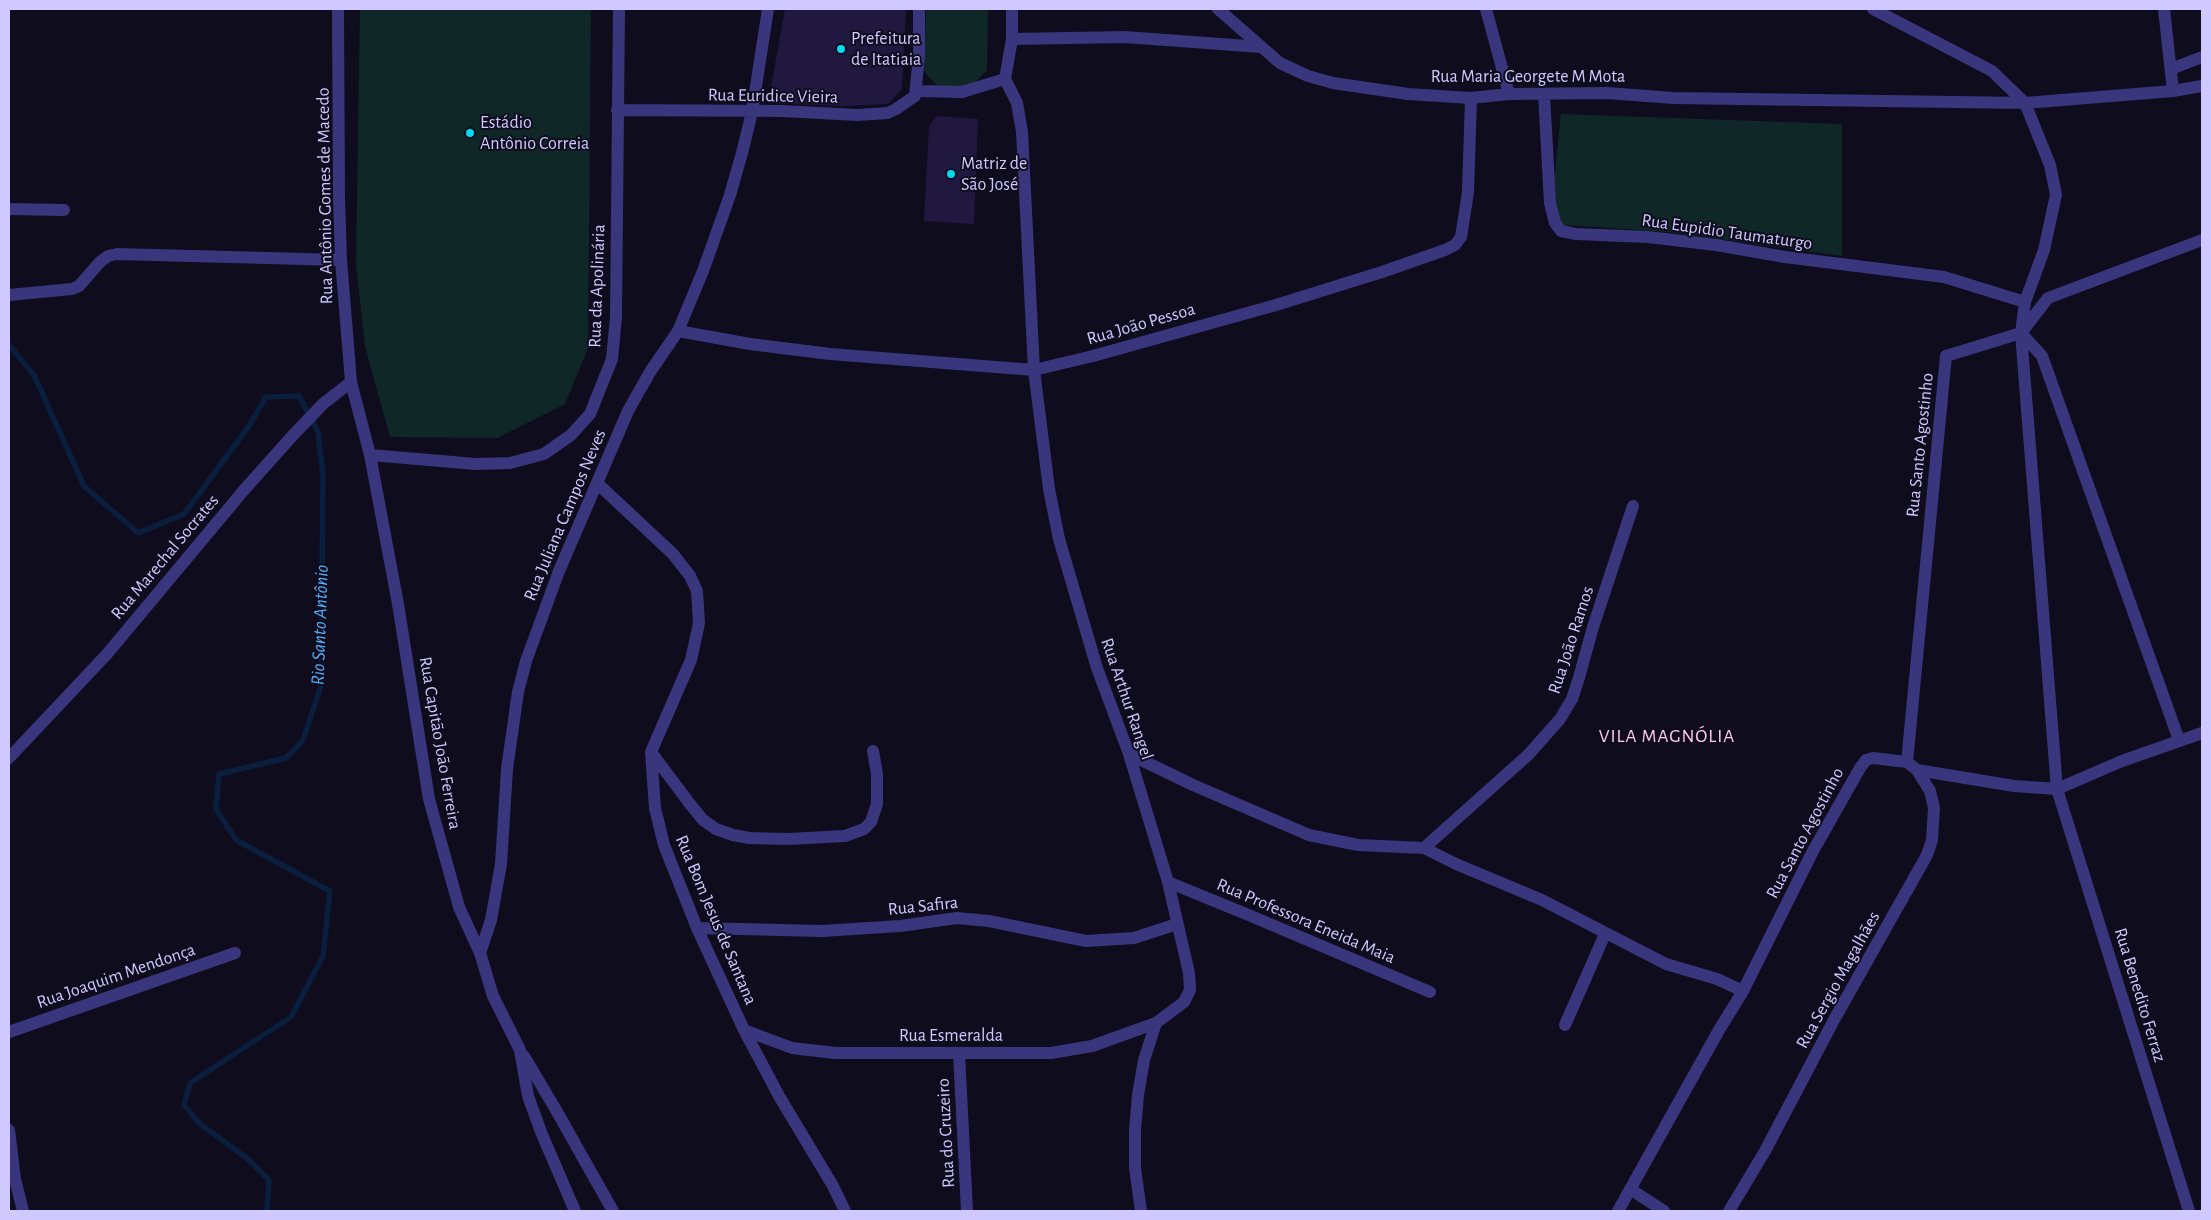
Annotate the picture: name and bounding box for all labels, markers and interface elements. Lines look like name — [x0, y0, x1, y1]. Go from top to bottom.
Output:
place label: Prefeitura de Itatiaia — [851, 28, 921, 70]
marker: Prefeitura de Itatiaia — [835, 43, 847, 55]
street label: Rua Maria Georgete M Mota — [1431, 66, 1625, 88]
street label: Rua Euridice Vieira — [708, 84, 838, 108]
street label: Rua Antônio Gomes de Macedo — [312, 87, 338, 305]
place label: Estádio Antônio Correia — [480, 112, 589, 154]
marker: Estádio Antônio Correia — [464, 127, 476, 139]
place label: Matriz de São José — [961, 153, 1027, 195]
marker: Matriz de São José — [945, 168, 957, 180]
street label: Rua Eupidio Taumaturgo — [1640, 209, 1814, 255]
street label: Rua da Apolinária — [584, 224, 610, 348]
street label: Rua João Pessoa — [1084, 298, 1198, 350]
street label: Rua Santo Agostinho — [1902, 372, 1938, 518]
street label: Rua Juliana Campos Neves — [519, 426, 611, 604]
street label: Rua Marechal Socrates — [106, 490, 224, 624]
water label: Rio Santo Antônio — [306, 564, 334, 686]
street label: Rua João Ramos — [1543, 583, 1599, 697]
street label: Rua Arthur Rangel — [1096, 635, 1158, 763]
street label: Rua Capitão João Ferreira — [414, 655, 466, 831]
district label: VILA MAGNÓLIA — [1597, 725, 1737, 747]
street label: Rua Santo Agostinho — [1761, 764, 1849, 902]
street label: Rua Bom Jesus de Santana — [670, 832, 762, 1008]
street label: Rua Professora Eneida Maia — [1213, 874, 1399, 968]
street label: Rua Safira — [887, 892, 959, 920]
street label: Rua Sergio Magalhães — [1791, 908, 1885, 1052]
street label: Rua Benedito Ferraz — [2109, 925, 2171, 1065]
street label: Rua Joaquim Mendonça — [34, 939, 198, 1013]
street label: Rua Esmeralda — [899, 1025, 1003, 1047]
street label: Rua do Cruzeiro — [932, 1078, 960, 1188]

